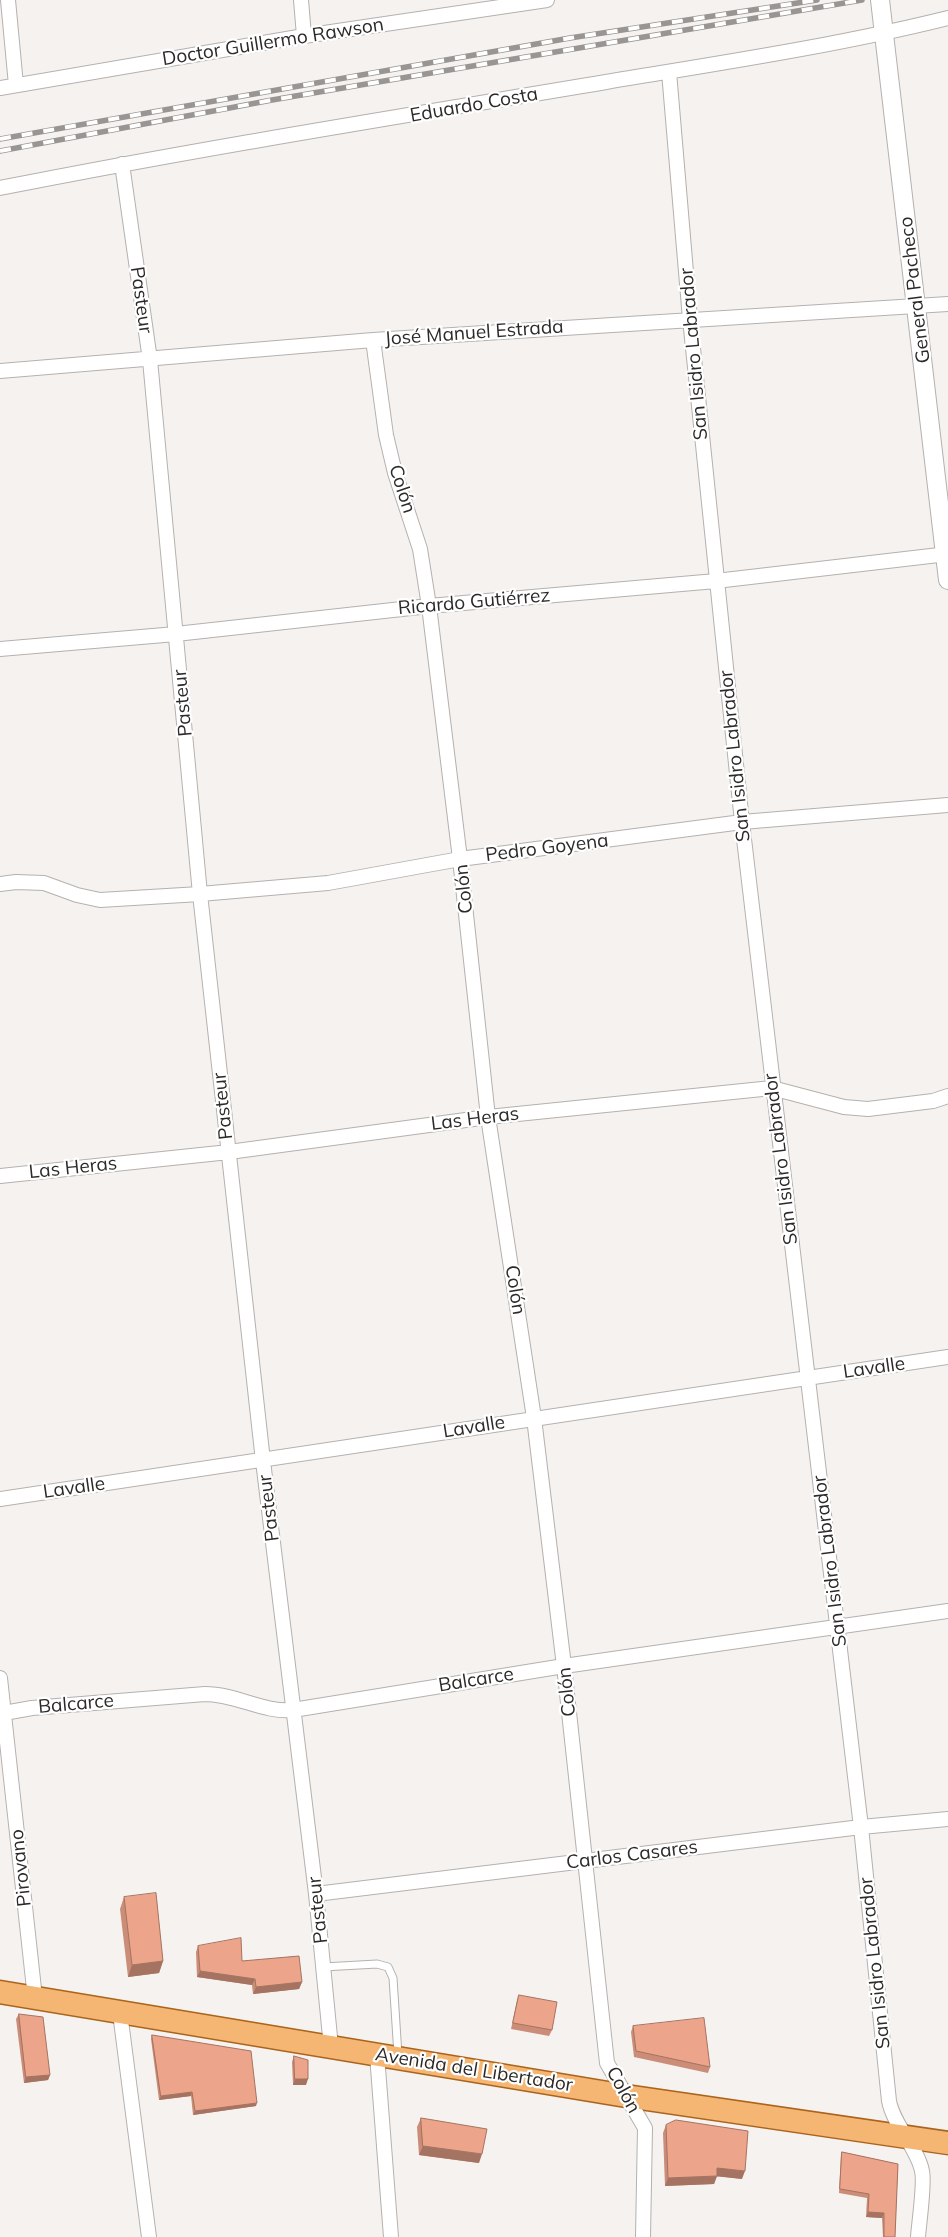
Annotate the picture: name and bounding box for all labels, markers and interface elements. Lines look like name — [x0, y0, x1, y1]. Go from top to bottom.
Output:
street label: Doctor Guillermo Rawson — [161, 13, 385, 71]
street label: Eduardo Costa — [408, 83, 540, 127]
street label: General Pacheco — [895, 215, 935, 365]
street label: Pasteur — [125, 265, 157, 335]
street label: San Isidro Labrador — [675, 267, 713, 441]
street label: José Manuel Estrada — [384, 315, 564, 351]
street label: Colón — [383, 462, 421, 516]
street label: Ricardo Gutiérrez — [397, 584, 551, 620]
street label: Pasteur — [169, 668, 197, 738]
street label: San Isidro Labrador — [715, 669, 755, 843]
street label: Pedro Goyena — [484, 829, 610, 867]
street label: Colón — [450, 863, 478, 915]
street label: Pasteur — [208, 1071, 238, 1141]
street label: San Isidro Labrador — [759, 1072, 803, 1246]
street label: Las Heras — [430, 1102, 520, 1136]
street label: Las Heras — [28, 1152, 118, 1184]
street label: Colón — [500, 1264, 530, 1316]
street label: Lavalle — [842, 1352, 906, 1384]
street label: Lavalle — [441, 1411, 507, 1443]
street label: Lavalle — [42, 1472, 106, 1504]
street label: Pasteur — [254, 1473, 284, 1543]
street label: San Isidro Labrador — [808, 1474, 852, 1648]
street label: Balcarce — [437, 1663, 515, 1697]
street label: Colón — [553, 1666, 581, 1718]
street label: Balcarce — [37, 1689, 115, 1719]
street label: Pirovano — [6, 1828, 36, 1908]
street label: Carlos Casares — [565, 1836, 699, 1874]
street label: Pasteur — [303, 1875, 333, 1945]
street label: San Isidro Labrador — [855, 1876, 895, 2050]
street label: Avenida del Libertador — [374, 2043, 574, 2097]
street label: Colón — [601, 2063, 645, 2117]

